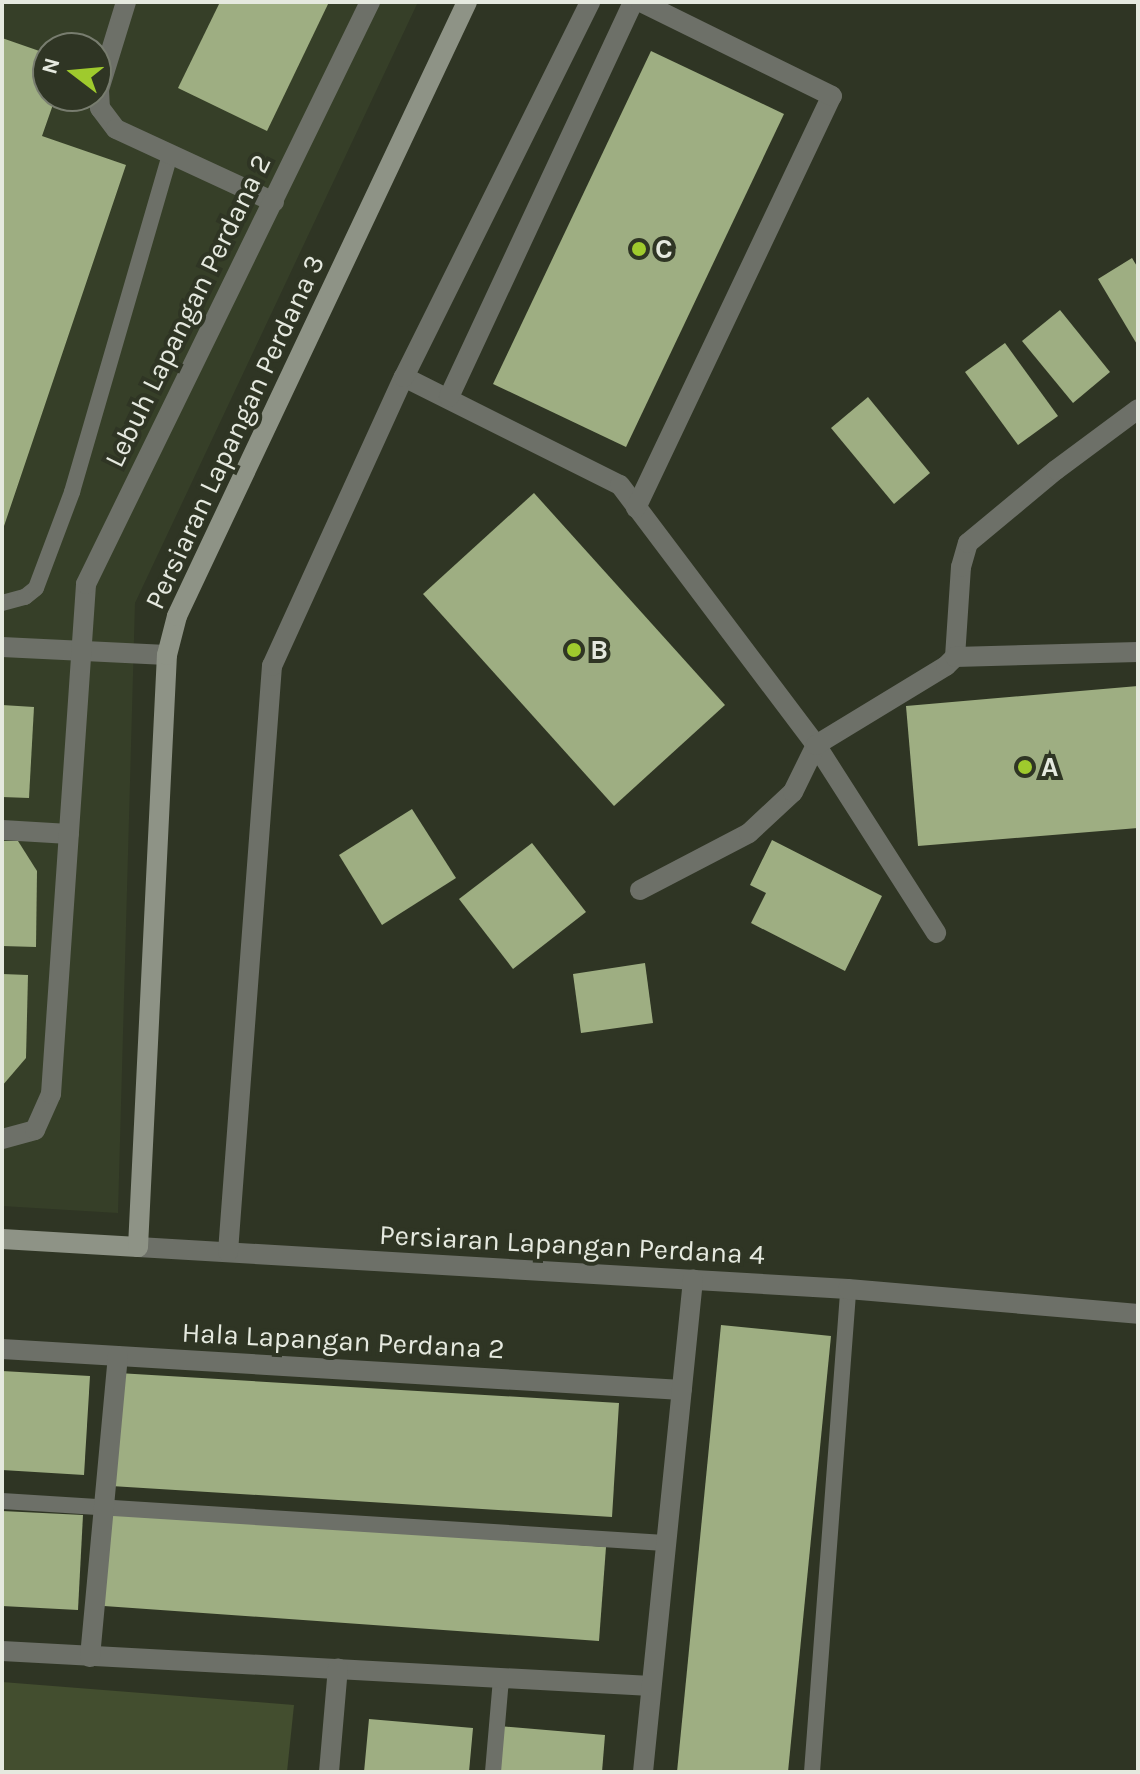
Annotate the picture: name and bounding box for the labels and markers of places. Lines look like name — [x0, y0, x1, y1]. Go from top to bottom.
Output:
place label: C — [655, 232, 673, 266]
marker: C — [630, 240, 648, 258]
place label: B — [590, 633, 608, 667]
marker: B — [565, 641, 583, 659]
place label: A — [1041, 750, 1059, 784]
marker: A — [1016, 758, 1034, 776]

